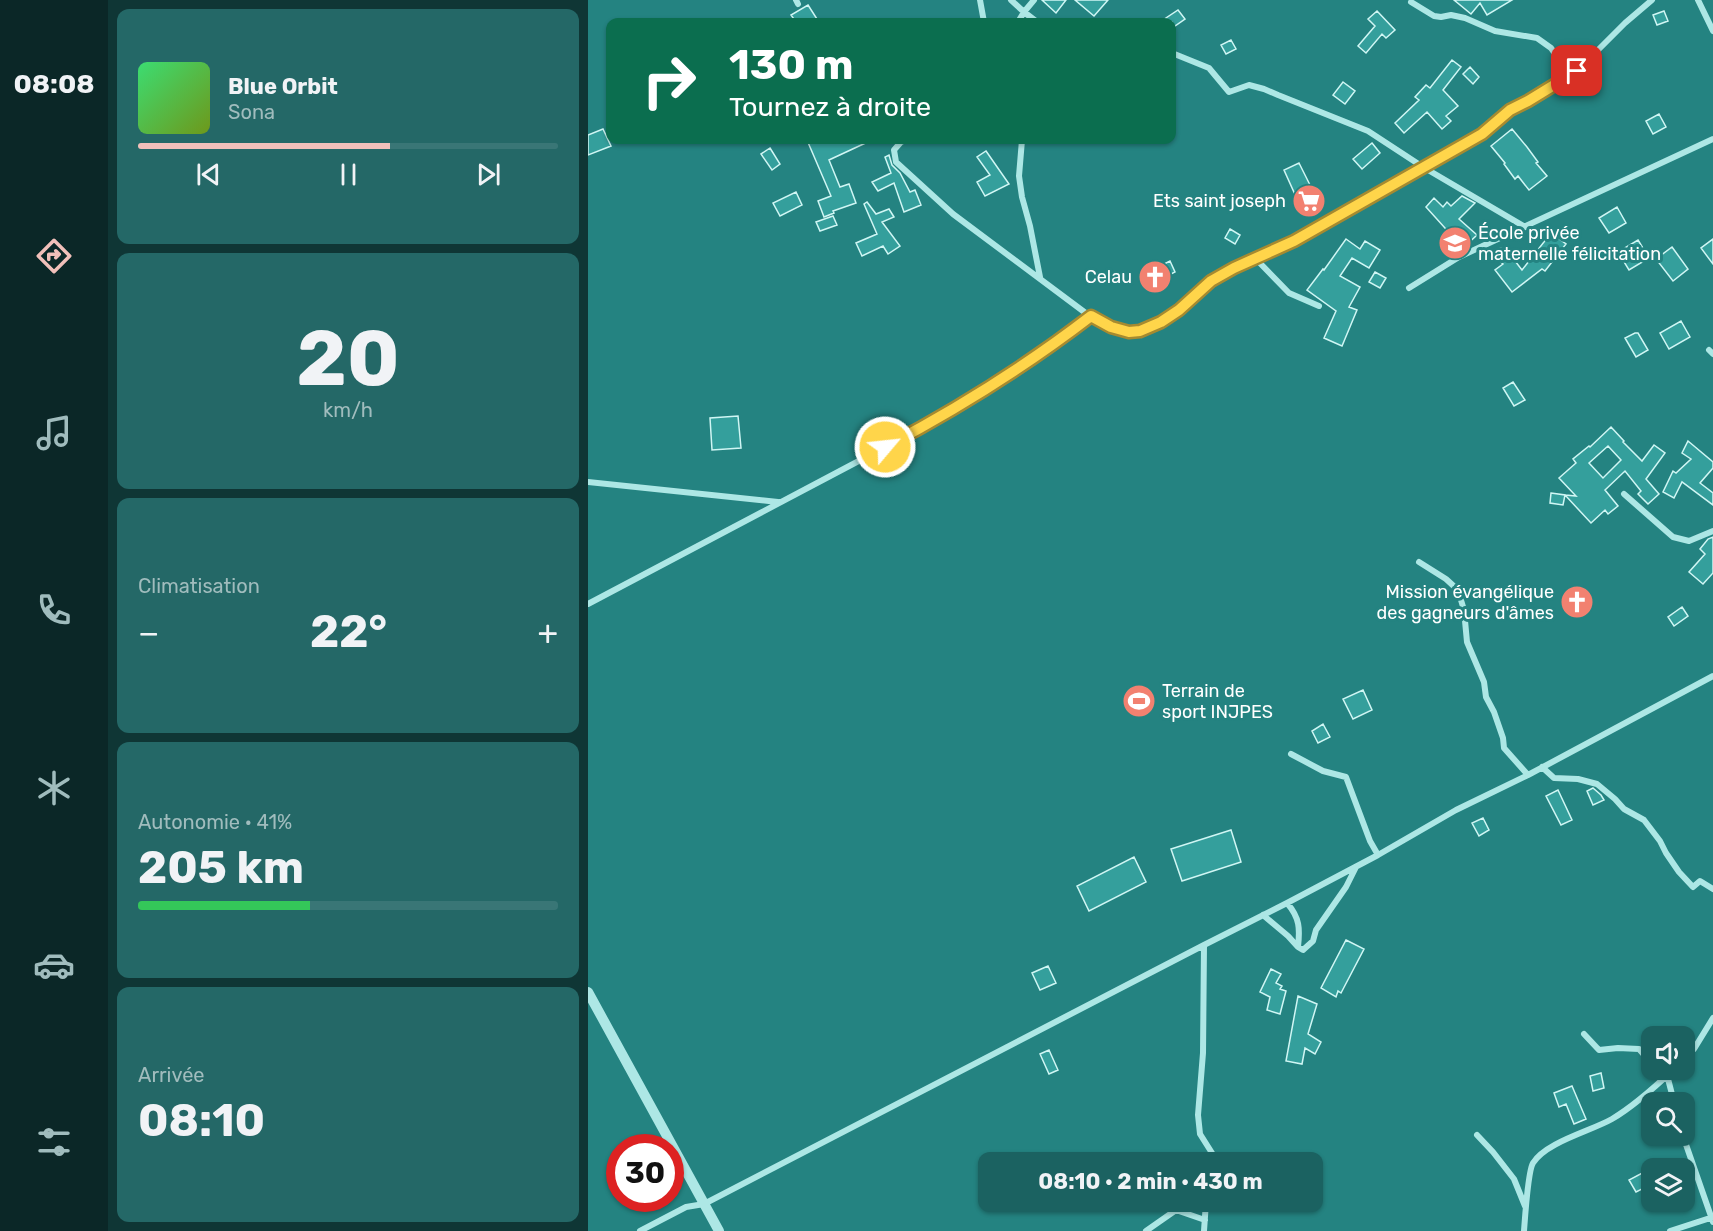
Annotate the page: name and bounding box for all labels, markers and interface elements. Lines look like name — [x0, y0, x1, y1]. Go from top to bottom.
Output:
text: 130 m — [729, 40, 854, 90]
icon: right — [630, 42, 708, 120]
pin — [1551, 45, 1602, 96]
icon: arrive — [1560, 54, 1593, 87]
text: 08:08 — [13, 68, 95, 100]
text: Blue Orbit — [228, 73, 338, 100]
text: Tournez à droite — [729, 91, 931, 123]
text: Sona — [228, 100, 275, 124]
icon: previous — [192, 158, 225, 191]
icon: pause — [332, 158, 365, 191]
icon: next — [472, 158, 505, 191]
supermarket icon: Ets saint joseph — [1291, 183, 1327, 219]
place label: Ets saint joseph — [1153, 190, 1286, 212]
place label: École privée maternelle félicitation — [1478, 222, 1661, 265]
school or university icon: École privée maternelle félicitation — [1437, 225, 1473, 261]
icon: directions — [33, 235, 75, 277]
church icon: Celau — [1137, 259, 1173, 295]
place label: Celau — [1085, 266, 1132, 288]
text: 20 — [296, 312, 400, 405]
text: km/h — [323, 398, 373, 422]
icon: music — [33, 412, 75, 454]
position arrow — [853, 415, 917, 479]
text: Climatisation — [138, 574, 260, 598]
place label: Mission évangélique des gagneurs d'âmes — [1377, 581, 1554, 624]
church icon: Mission évangélique des gagneurs d'âmes — [1559, 584, 1595, 620]
icon: phone — [33, 589, 75, 631]
text: 22° — [310, 605, 387, 658]
text: − — [138, 613, 159, 652]
text: + — [537, 613, 558, 652]
place label: Terrain de sport INJPES — [1162, 680, 1273, 723]
sports icon: Terrain de sport INJPES — [1121, 683, 1157, 719]
icon: climate — [33, 767, 75, 809]
text: Autonomie · 41% — [138, 810, 292, 834]
text: 205 km — [138, 841, 304, 894]
icon: car — [33, 944, 75, 986]
map controls — [1641, 1026, 1695, 1212]
button: sound — [1641, 1026, 1695, 1080]
text: Arrivée — [138, 1063, 205, 1087]
button: search — [1641, 1092, 1695, 1146]
text: 08:10 — [138, 1094, 265, 1147]
icon: filters — [33, 1121, 75, 1163]
speed limit sign: 30 — [606, 1134, 684, 1212]
button: layers — [1641, 1158, 1695, 1212]
text: 08:10 · 2 min · 430 m — [1038, 1168, 1263, 1195]

